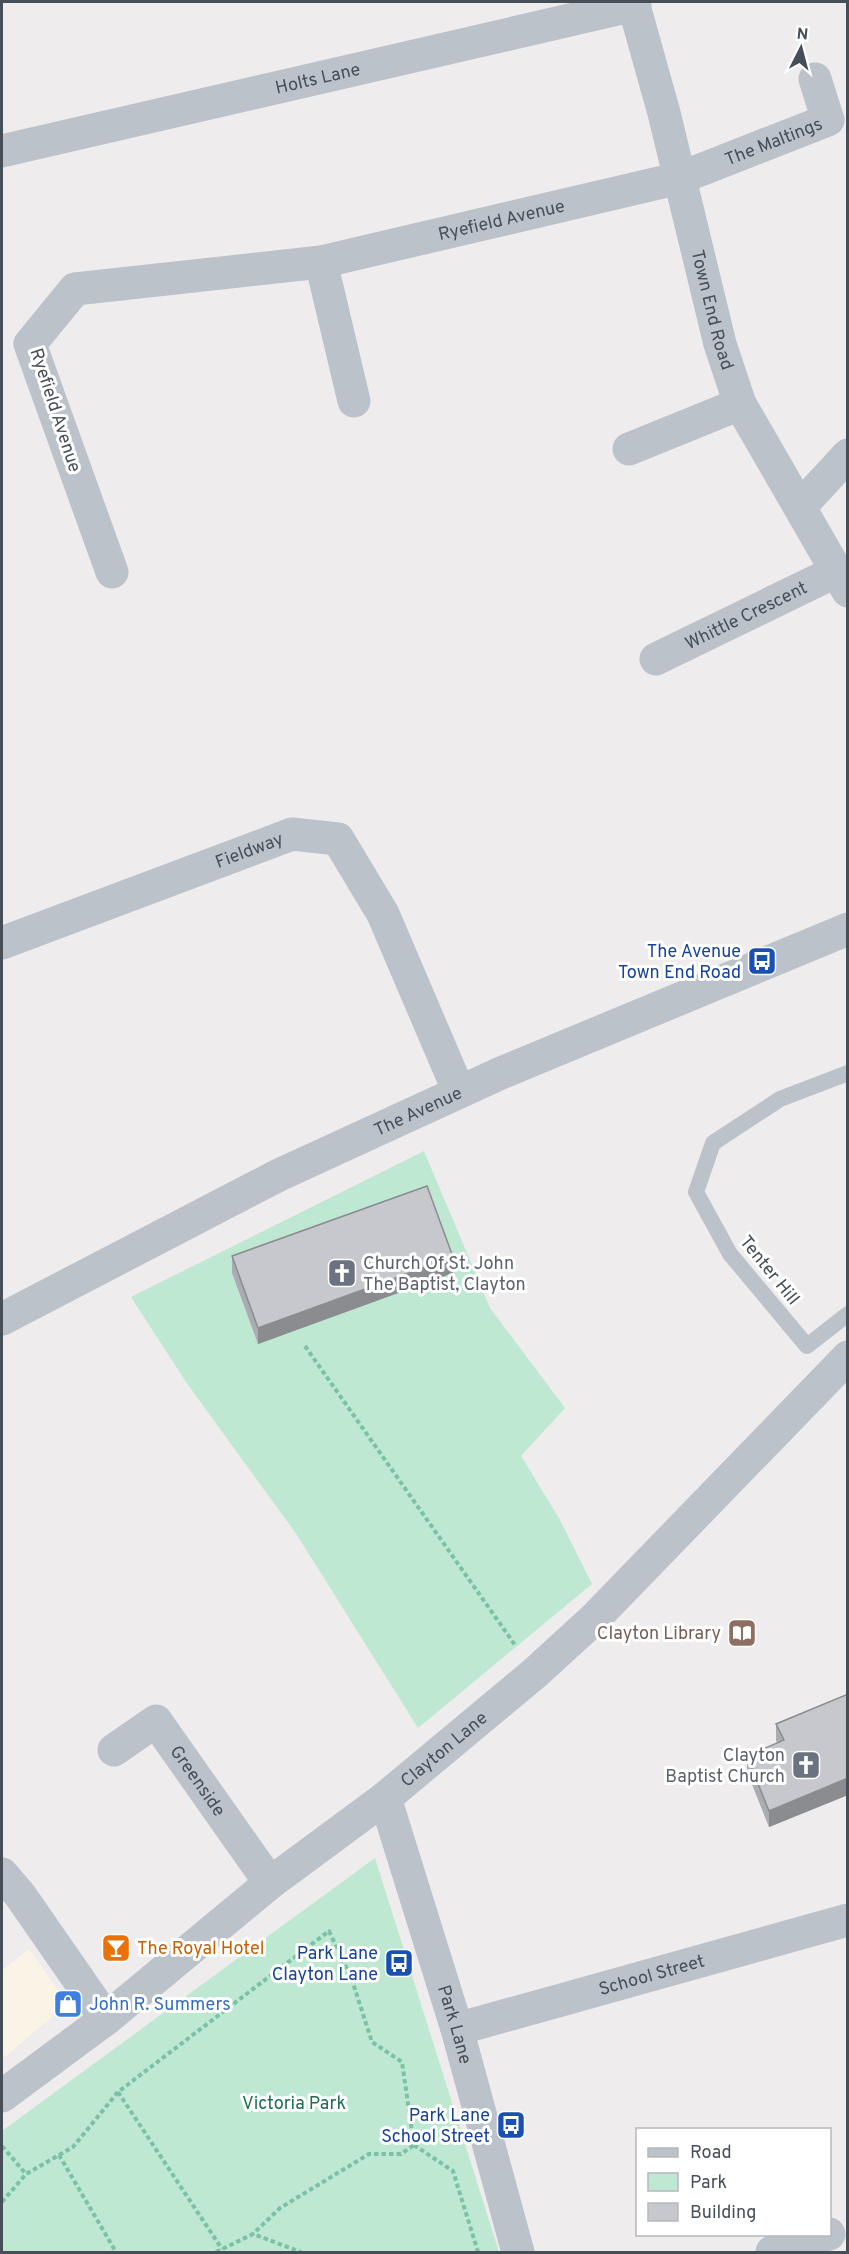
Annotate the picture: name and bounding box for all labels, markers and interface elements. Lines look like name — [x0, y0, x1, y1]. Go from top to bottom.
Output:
north arrow — [771, 18, 831, 78]
text: N — [796, 25, 809, 46]
street label: Holts Lane — [273, 59, 363, 101]
street label: The Maltings — [722, 113, 826, 172]
street label: Ryefield Avenue — [436, 195, 567, 247]
street label: Town End Road — [685, 248, 738, 373]
street label: Ryefield Avenue — [24, 345, 85, 475]
street label: Whittle Crescent — [682, 577, 812, 656]
street label: Fieldway — [212, 828, 287, 875]
place label: The Avenue Town End Road — [618, 941, 741, 985]
bus stop icon: The Avenue Town End Road — [746, 945, 778, 977]
street label: The Avenue — [371, 1082, 466, 1143]
street label: Tenter Hill — [734, 1231, 804, 1310]
place label: Church Of St. John The Baptist, Clayton — [363, 1253, 526, 1297]
church icon: Church Of St. John The Baptist, Clayton — [326, 1257, 358, 1289]
library icon: Clayton Library — [726, 1617, 758, 1649]
place label: Clayton Library — [597, 1623, 721, 1646]
street label: Clayton Lane — [397, 1707, 493, 1793]
street label: Greenside — [164, 1741, 230, 1822]
place label: Clayton Baptist Church — [665, 1745, 785, 1789]
church icon: Clayton Baptist Church — [790, 1749, 822, 1781]
bar icon: The Royal Hotel — [100, 1932, 132, 1964]
place label: The Royal Hotel — [137, 1938, 264, 1961]
place label: Park Lane Clayton Lane — [272, 1943, 378, 1987]
bus stop icon: Park Lane Clayton Lane — [383, 1947, 415, 1979]
street label: School Street — [596, 1951, 707, 2002]
street label: Park Lane — [431, 1982, 476, 2067]
shop icon: John R. Summers — [52, 1988, 84, 2020]
place label: John R. Summers — [89, 1994, 231, 2017]
park label: Victoria Park — [242, 2093, 346, 2116]
place label: Park Lane School Street — [381, 2105, 490, 2149]
bus stop icon: Park Lane School Street — [495, 2109, 527, 2141]
legend — [636, 2128, 831, 2236]
text: Road — [690, 2142, 732, 2165]
text: Park — [690, 2172, 727, 2195]
text: Building — [690, 2202, 756, 2225]

